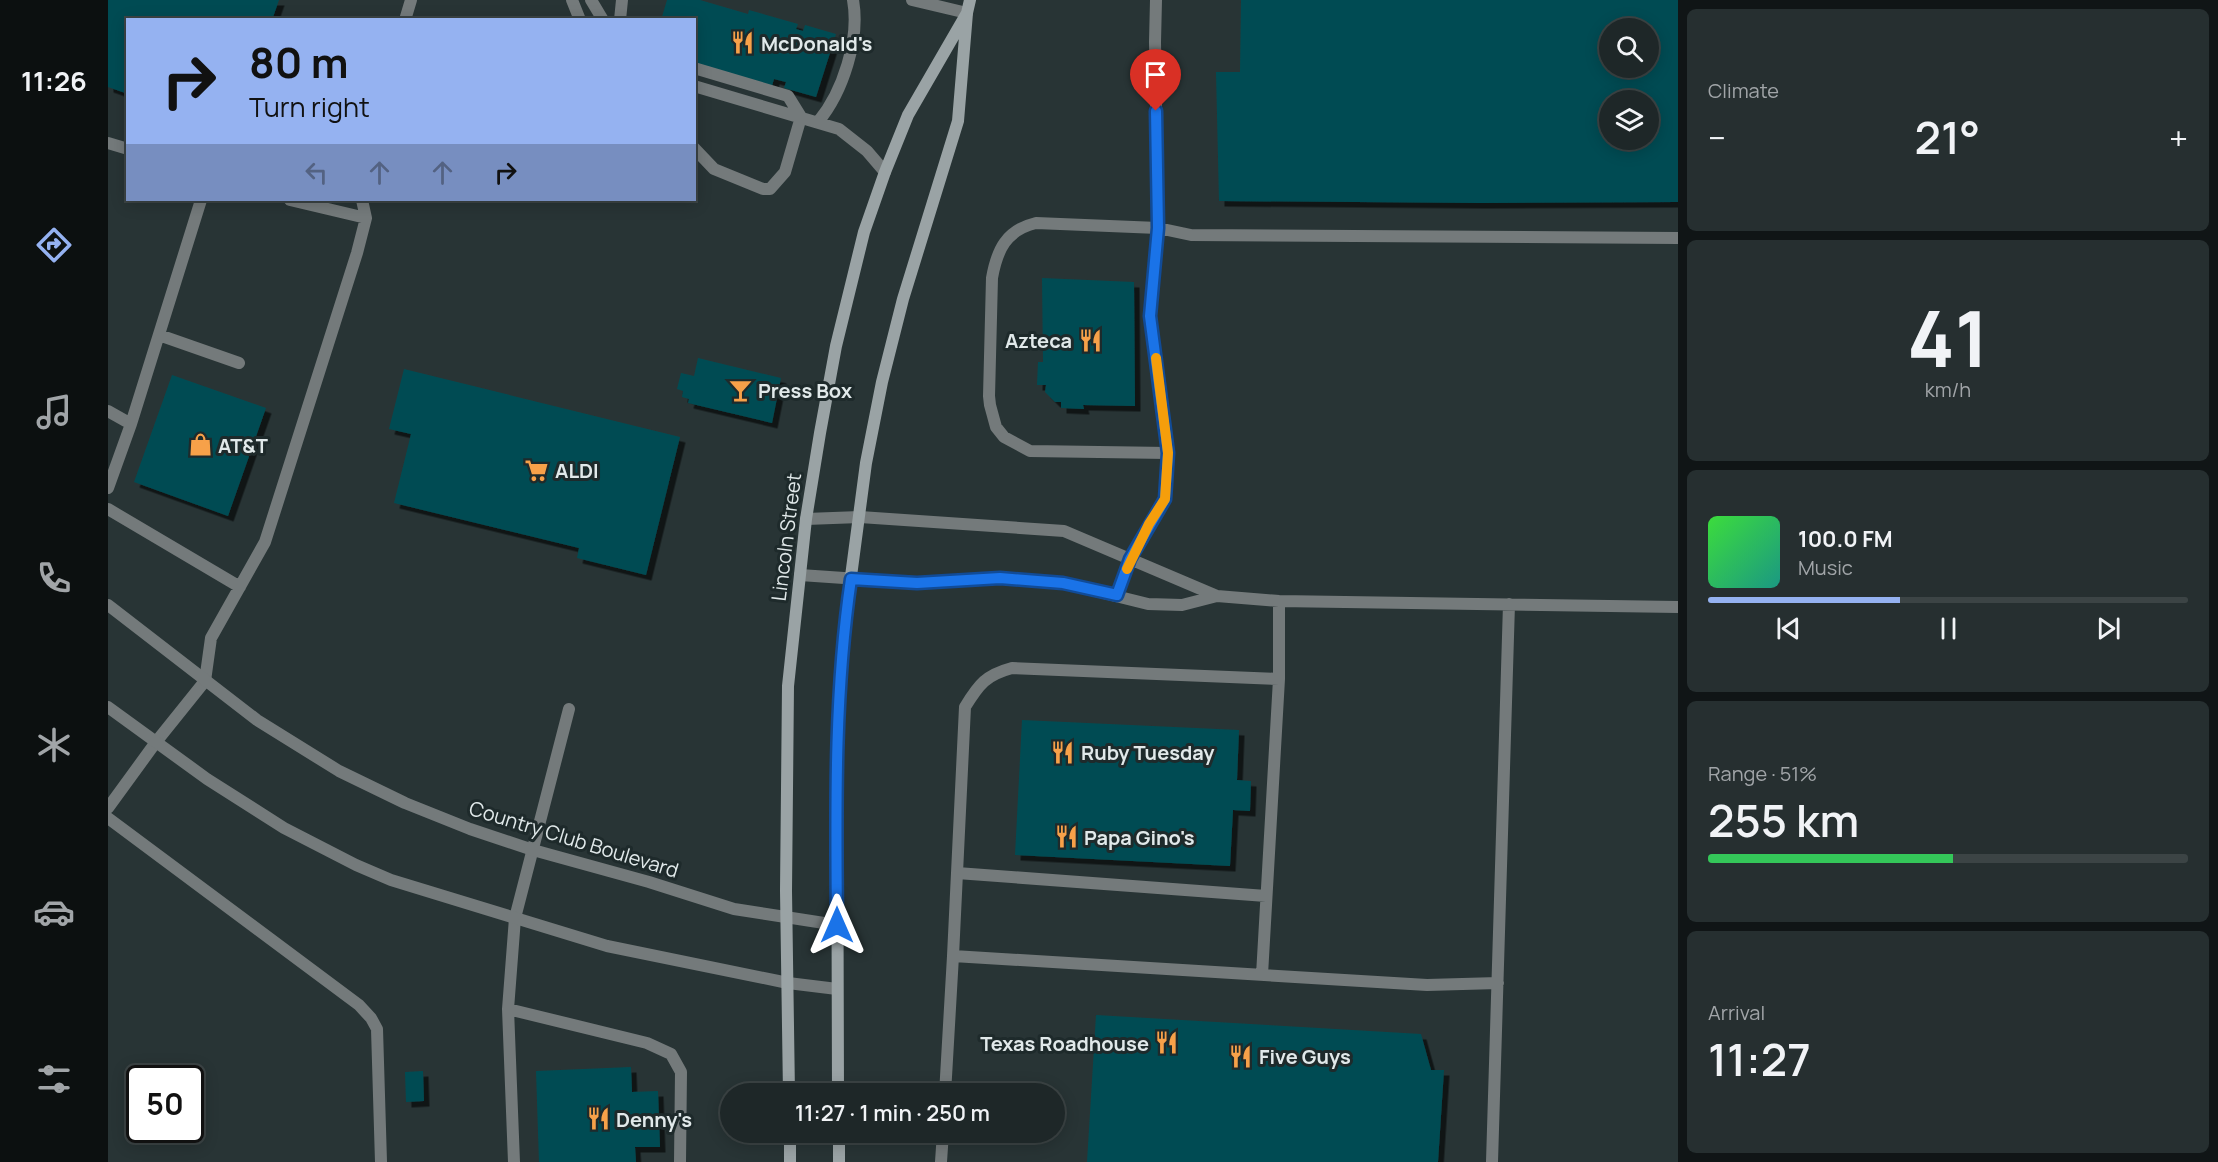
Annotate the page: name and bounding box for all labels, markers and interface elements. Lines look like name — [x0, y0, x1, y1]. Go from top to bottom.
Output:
map controls — [1599, 18, 1659, 150]
button: search — [1599, 18, 1659, 78]
restaurant icon: McDonald's — [730, 30, 756, 56]
place label: McDonald's — [761, 30, 873, 57]
text: 80 m — [249, 33, 349, 91]
icon: right — [150, 42, 228, 120]
pin — [1130, 49, 1181, 111]
icon: arrive — [1139, 58, 1172, 91]
text: 11:26 — [21, 62, 87, 99]
text: Climate — [1708, 77, 1779, 104]
text: Turn right — [249, 88, 370, 125]
button: layers — [1599, 90, 1659, 150]
text: 21° — [1915, 106, 1980, 168]
text: − — [1708, 115, 1726, 160]
text: + — [2169, 115, 2188, 160]
icon: left — [300, 156, 333, 189]
icon: ahead — [363, 156, 396, 189]
icon: ahead — [426, 156, 459, 189]
icon: right — [489, 156, 522, 189]
icon: directions — [33, 224, 75, 266]
text: 41 — [1907, 284, 1989, 390]
place label: Azteca — [1005, 327, 1072, 354]
restaurant icon: Azteca — [1077, 327, 1103, 353]
text: km/h — [1925, 376, 1971, 403]
bar icon: Press Box — [727, 377, 753, 403]
place label: Press Box — [758, 377, 852, 404]
icon: music — [33, 391, 75, 433]
shop icon: AT&T — [187, 432, 213, 458]
place label: AT&T — [218, 432, 268, 459]
supermarket icon: ALDI — [524, 457, 550, 483]
place label: ALDI — [555, 457, 599, 484]
street label: Lincoln Street — [765, 472, 807, 602]
text: 100.0 FM — [1798, 524, 1892, 554]
text: Music — [1798, 554, 1853, 581]
icon: phone — [33, 557, 75, 599]
icon: previous — [1772, 612, 1805, 645]
icon: pause — [1932, 612, 1965, 645]
icon: next — [2092, 612, 2125, 645]
icon: climate — [33, 724, 75, 766]
restaurant icon: Ruby Tuesday — [1050, 739, 1076, 765]
place label: Ruby Tuesday — [1081, 739, 1215, 766]
text: Range · 51% — [1708, 760, 1817, 787]
text: 255 km — [1708, 789, 1859, 851]
street label: Country Club Boulevard — [466, 794, 682, 884]
restaurant icon: Papa Gino's — [1053, 824, 1079, 850]
place label: Papa Gino's — [1084, 824, 1195, 851]
icon: car — [33, 891, 75, 933]
position arrow — [805, 893, 869, 957]
text: Arrival — [1708, 999, 1765, 1026]
text: 11:27 — [1708, 1028, 1811, 1090]
place label: Texas Roadhouse — [980, 1030, 1149, 1057]
restaurant icon: Texas Roadhouse — [1154, 1030, 1180, 1056]
restaurant icon: Five Guys — [1228, 1043, 1254, 1069]
place label: Five Guys — [1259, 1043, 1351, 1070]
icon: filters — [33, 1058, 75, 1100]
speed limit sign: 50 — [126, 1065, 204, 1143]
text: 11:27 · 1 min · 250 m — [795, 1098, 990, 1128]
restaurant icon: Denny's — [585, 1106, 611, 1132]
place label: Denny's — [616, 1106, 692, 1133]

